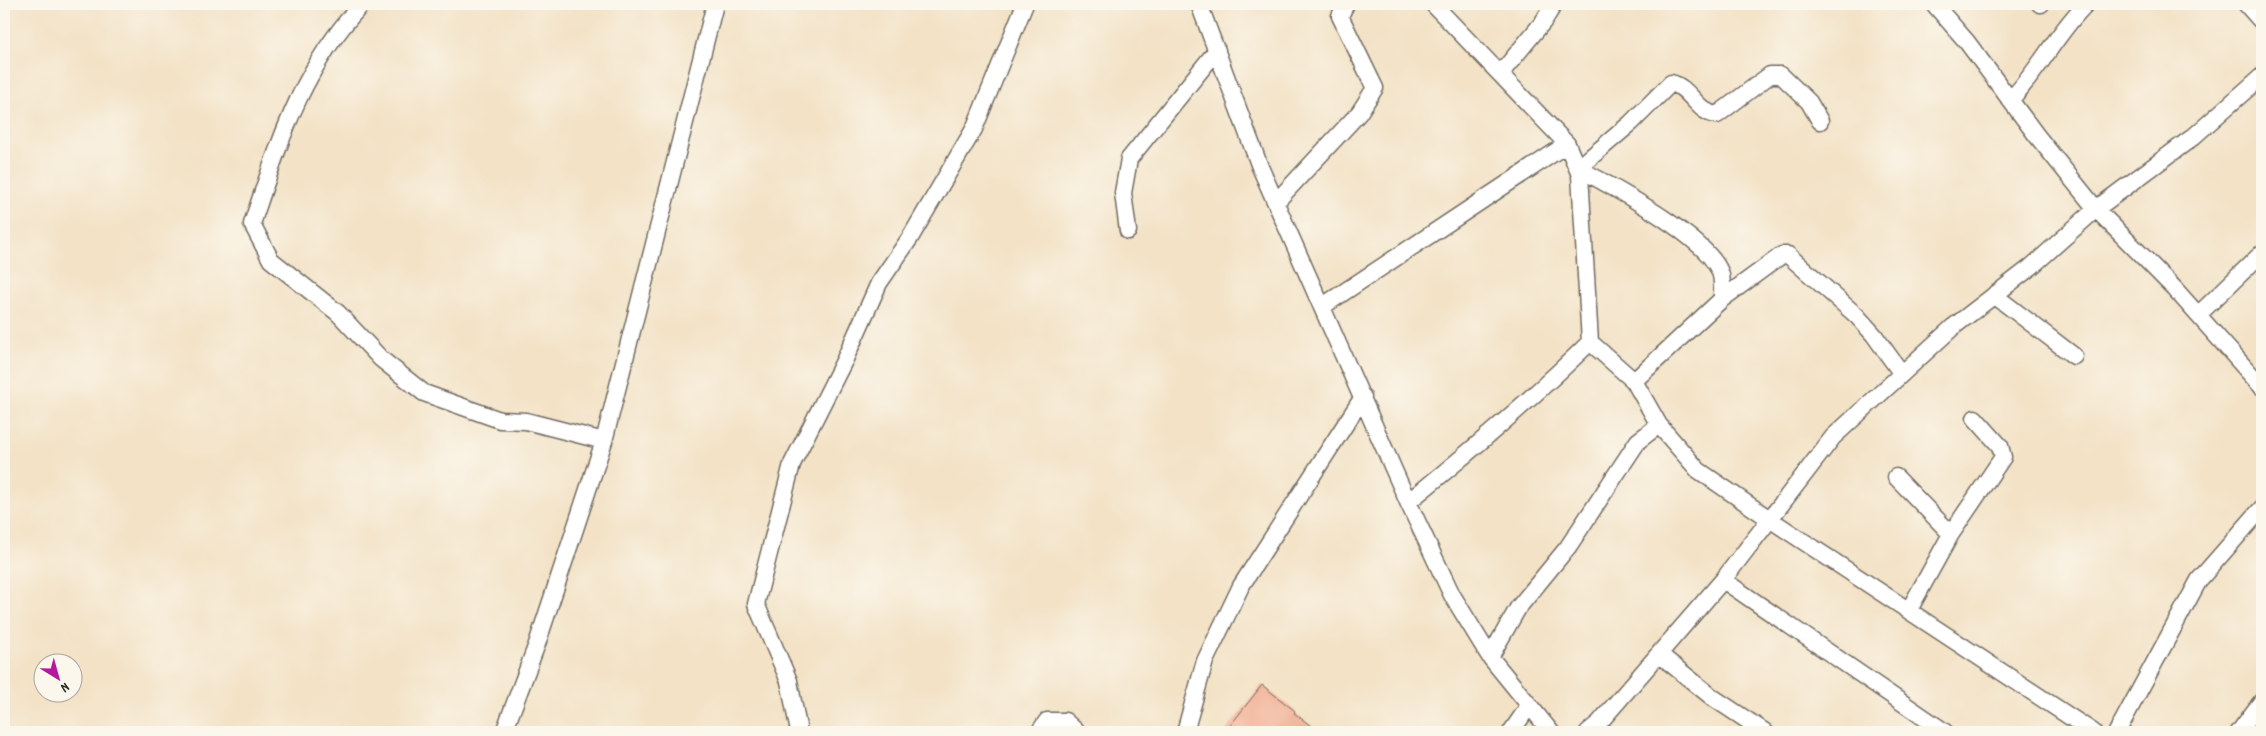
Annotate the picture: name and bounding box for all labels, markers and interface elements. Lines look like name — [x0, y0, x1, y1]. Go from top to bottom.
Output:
north arrow — [32, 654, 82, 704]
text: N — [56, 677, 73, 697]

